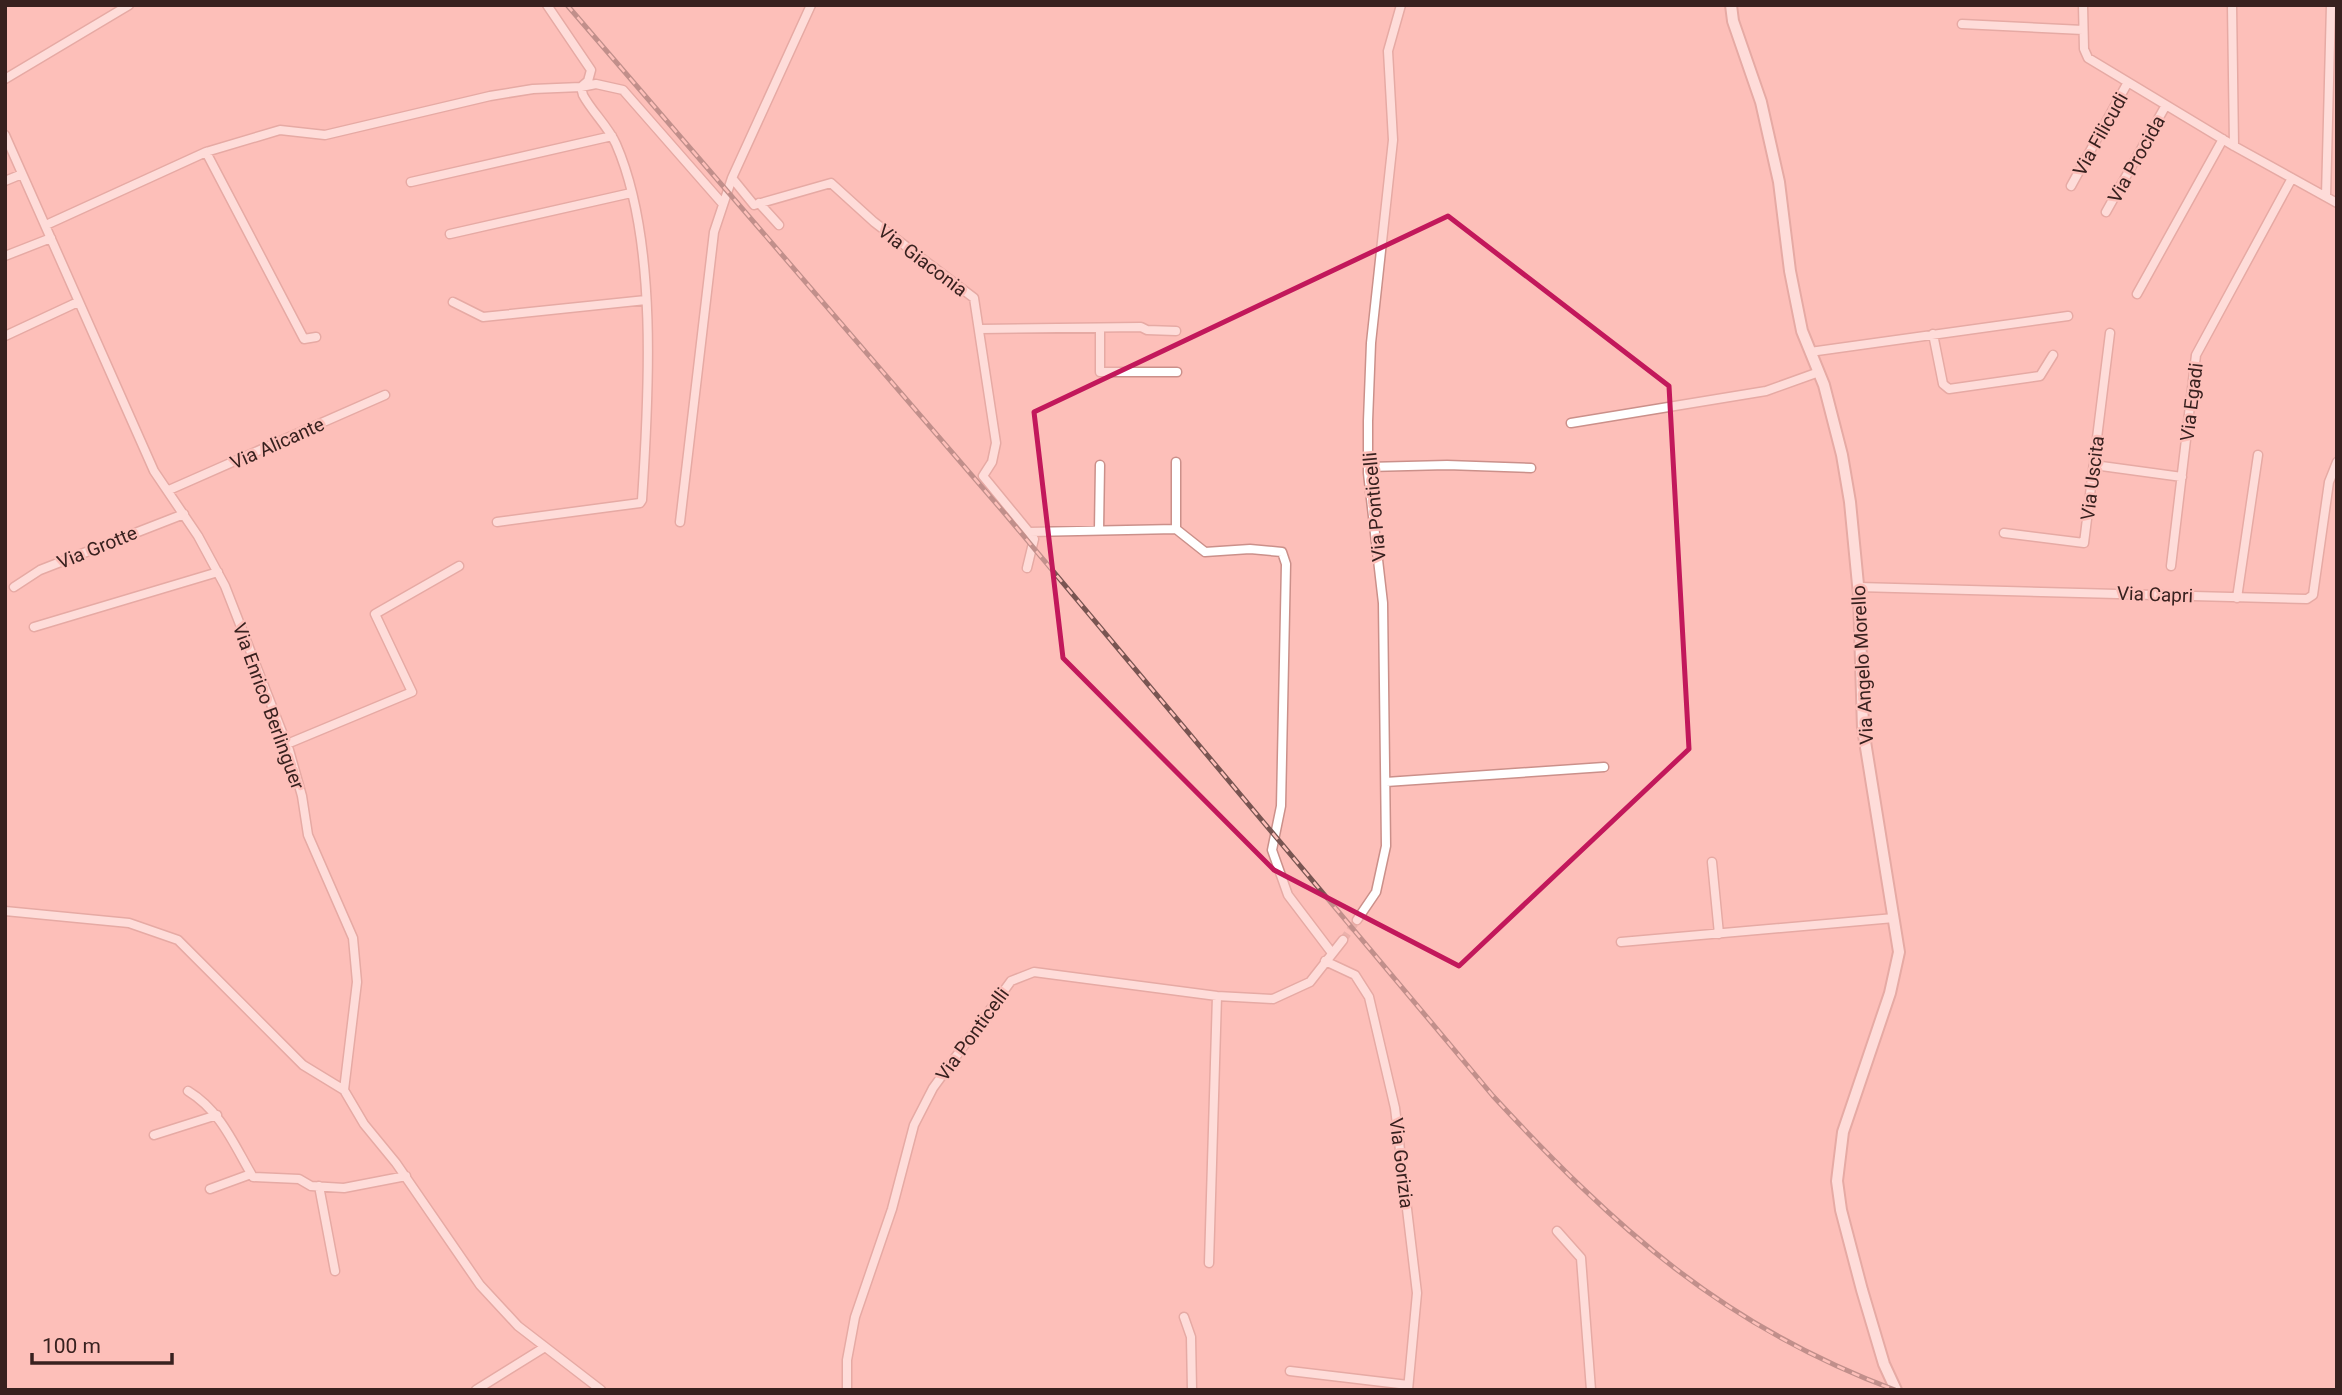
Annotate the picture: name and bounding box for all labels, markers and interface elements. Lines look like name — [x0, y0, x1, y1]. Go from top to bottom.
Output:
street label: Via Filicudi — [2068, 88, 2133, 180]
street label: Via Procida — [2103, 111, 2170, 207]
street label: Via Giaconia — [873, 219, 972, 301]
street label: Via Egadi — [2175, 362, 2208, 443]
street label: Via Alicante — [227, 413, 328, 474]
street label: Via Uscita — [2076, 434, 2109, 522]
street label: Via Ponticelli — [1358, 451, 1391, 563]
street label: Via Grotte — [54, 521, 141, 574]
street label: Via Capri — [2117, 582, 2193, 607]
street label: Via Angelo Morello — [1847, 585, 1878, 745]
street label: Via Enrico Berlinguer — [228, 620, 310, 793]
street label: Via Ponticelli — [931, 983, 1014, 1085]
street label: Via Gorizia — [1385, 1117, 1418, 1210]
scale bar — [32, 1322, 172, 1366]
text: 100 m — [42, 1334, 101, 1358]

